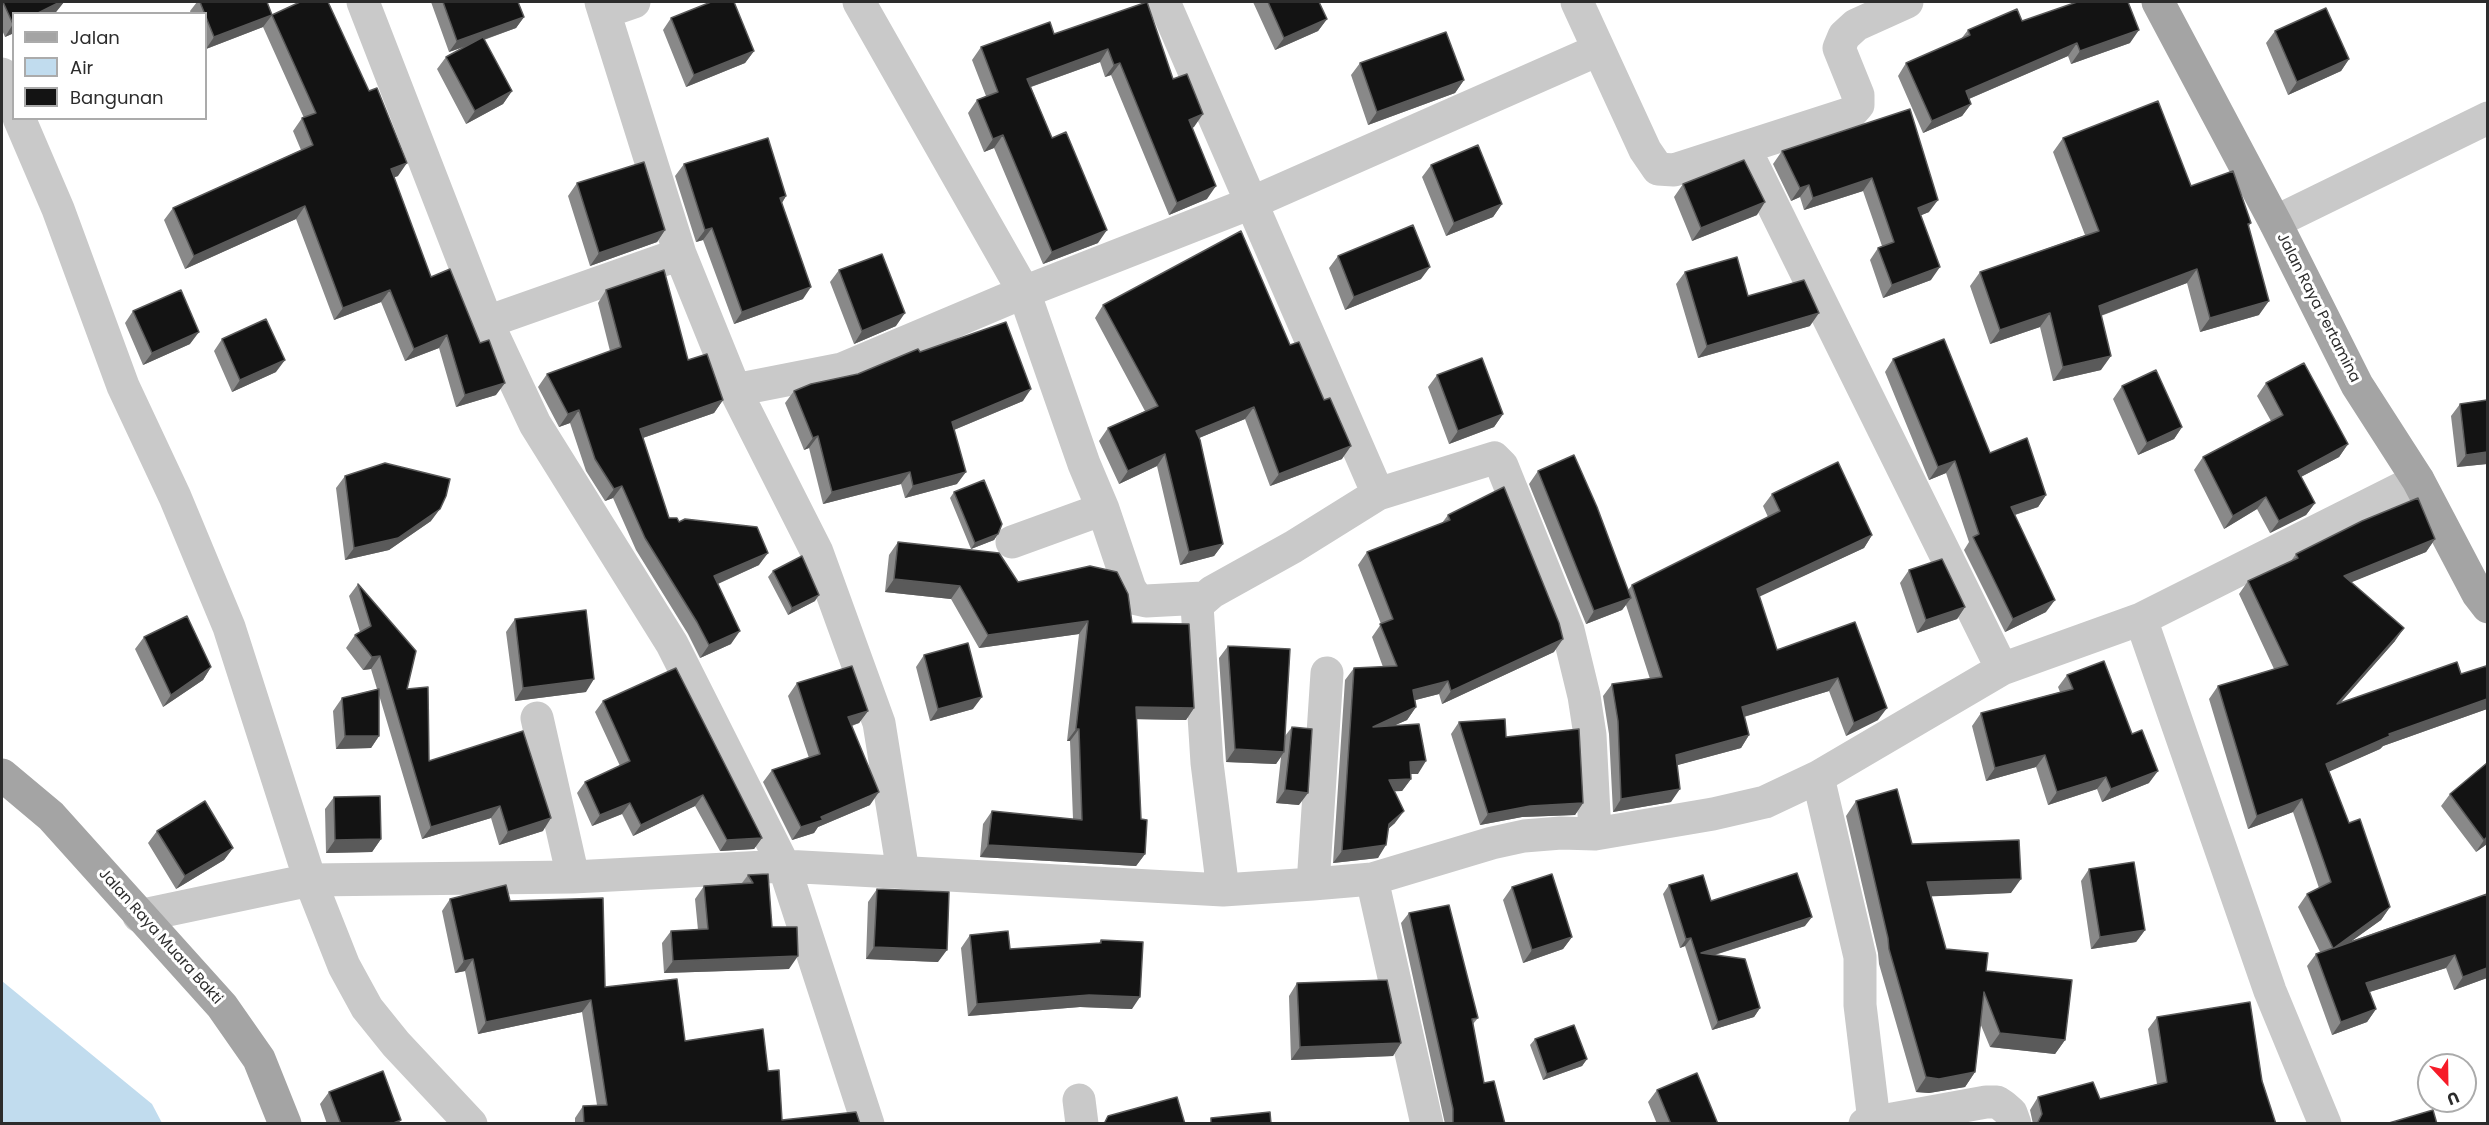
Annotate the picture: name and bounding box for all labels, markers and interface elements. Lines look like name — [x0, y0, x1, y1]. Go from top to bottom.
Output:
legend — [12, 12, 207, 120]
text: Jalan — [70, 25, 120, 50]
text: Air — [70, 55, 93, 80]
text: Bangunan — [70, 85, 164, 110]
street label: Jalan Raya Pertamina — [2272, 230, 2364, 386]
street label: Jalan Raya Muara Bakti — [94, 866, 226, 1008]
north arrow — [2417, 1053, 2477, 1113]
text: U — [2444, 1086, 2463, 1111]

